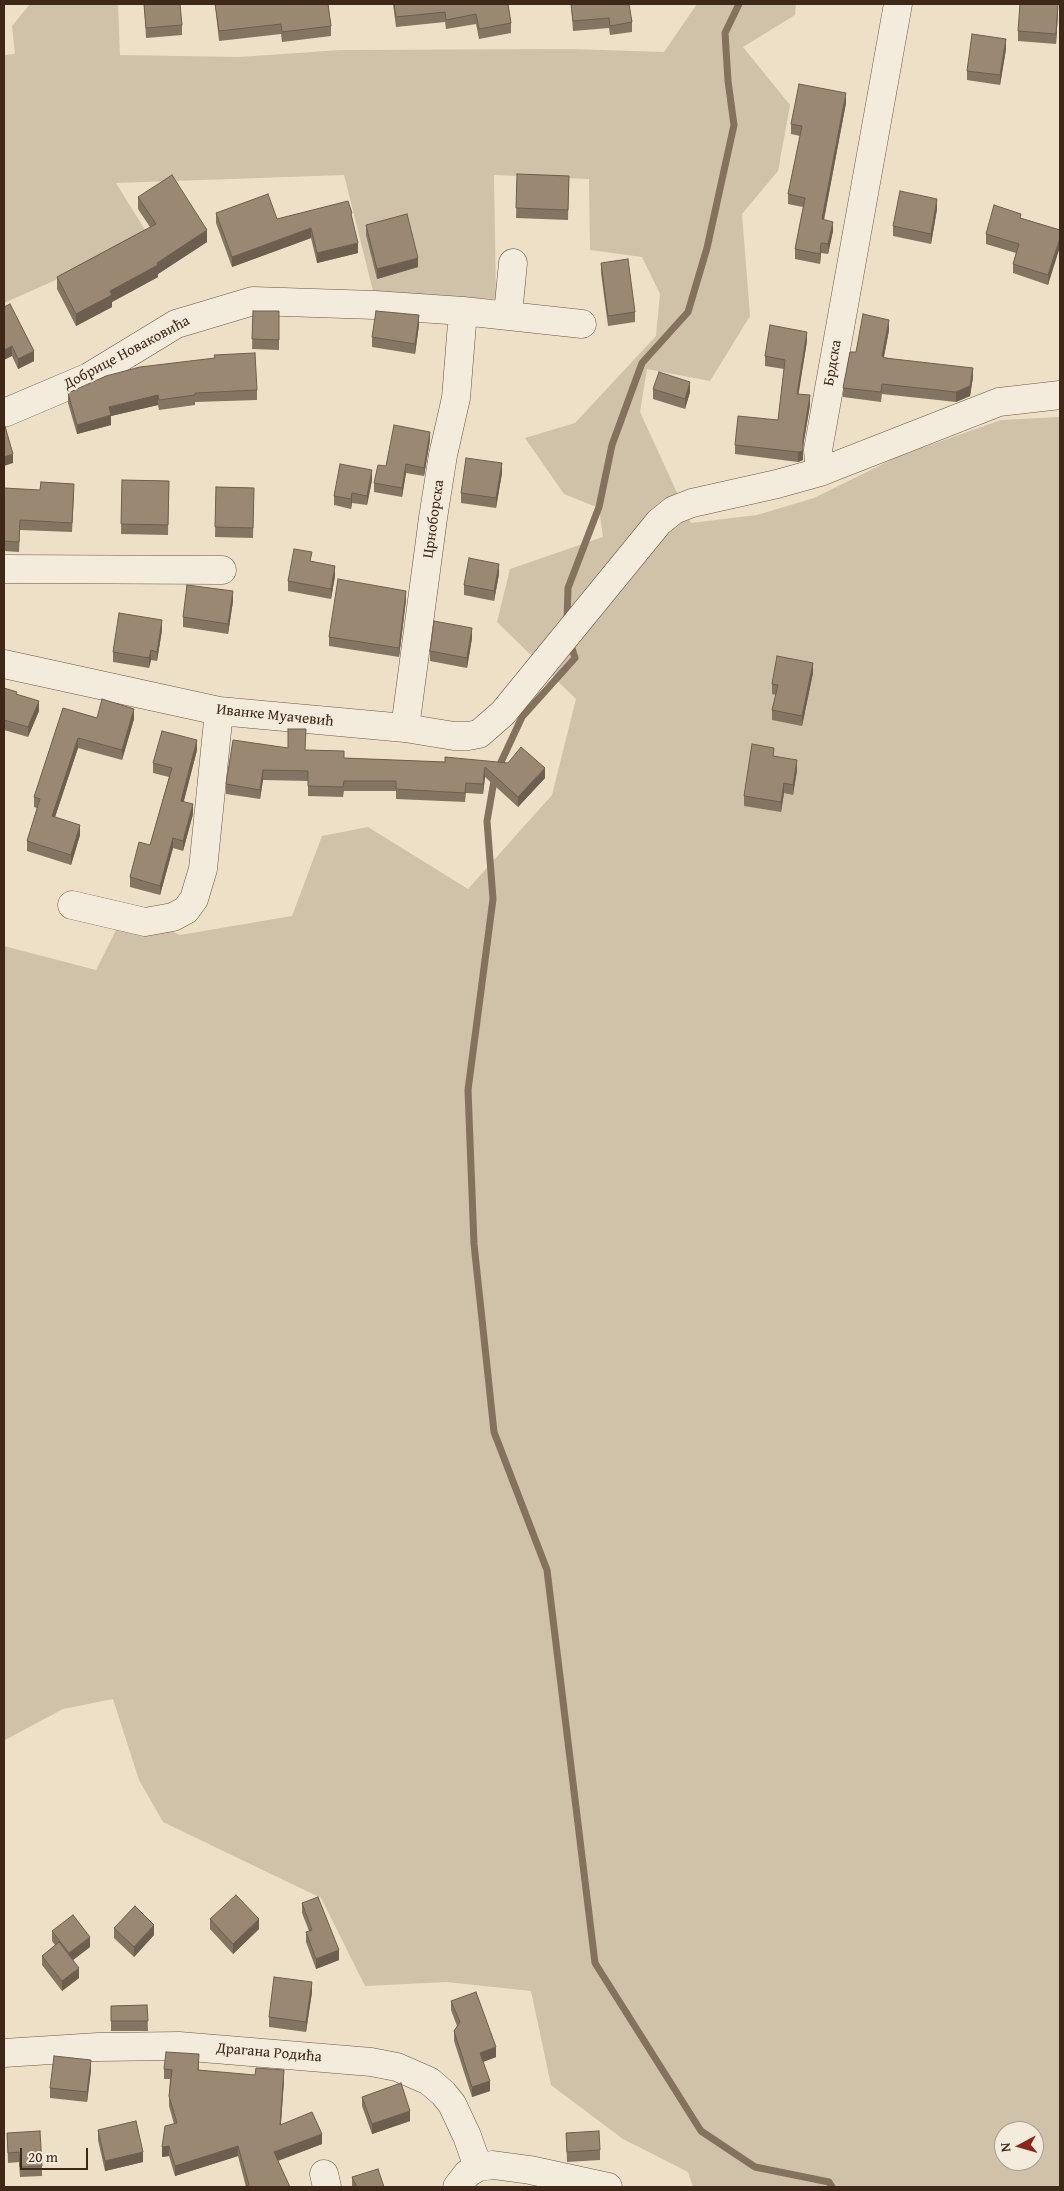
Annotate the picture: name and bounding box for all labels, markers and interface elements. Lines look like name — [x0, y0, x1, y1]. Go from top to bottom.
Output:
street label: Добрице Новаковића — [61, 312, 193, 394]
street label: Брдска — [820, 339, 846, 387]
street label: Црноборска — [420, 479, 448, 559]
street label: Иванке Муачевић — [216, 701, 334, 731]
street label: Драгана Родића — [216, 2039, 322, 2067]
north arrow — [994, 2121, 1044, 2171]
scale bar — [22, 2138, 90, 2170]
text: N — [995, 2142, 1016, 2153]
text: 20 m — [28, 2146, 58, 2167]

